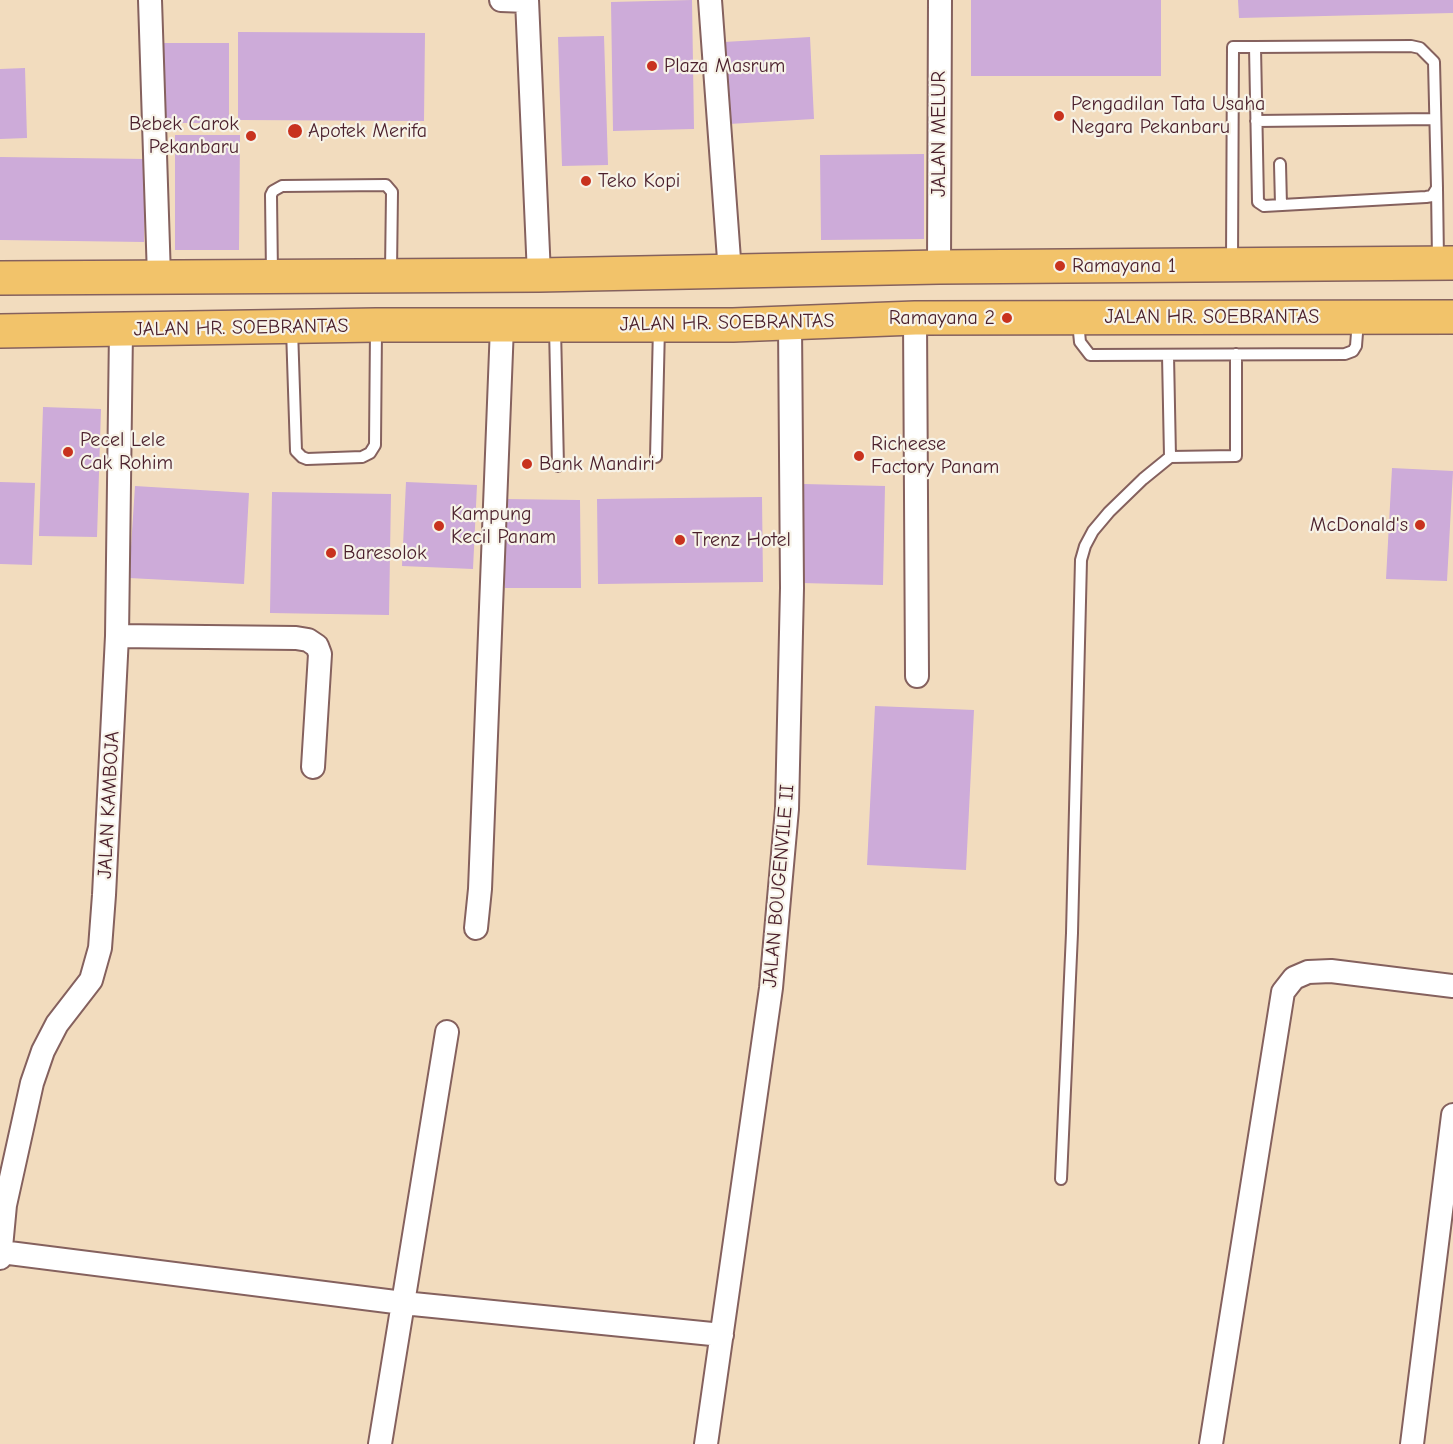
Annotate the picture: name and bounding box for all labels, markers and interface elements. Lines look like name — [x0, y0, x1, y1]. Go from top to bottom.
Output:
place label: Plaza Masrum — [664, 54, 785, 78]
marker: Plaza Masrum — [645, 59, 659, 73]
street label: JALAN MELUR — [927, 71, 951, 197]
place label: Pengadilan Tata Usaha Negara Pekanbaru — [1071, 92, 1265, 139]
marker: Pengadilan Tata Usaha Negara Pekanbaru — [1052, 109, 1066, 123]
place label: Bebek Carok Pekanbaru — [129, 112, 239, 159]
place label: Apotek Merifa — [308, 119, 427, 143]
marker: Apotek Merifa — [286, 122, 304, 140]
marker: Bebek Carok Pekanbaru — [244, 129, 258, 143]
place label: Teko Kopi — [598, 169, 680, 193]
marker: Teko Kopi — [579, 174, 593, 188]
place label: Ramayana 1 — [1072, 254, 1176, 278]
marker: Ramayana 1 — [1053, 259, 1067, 273]
street label: JALAN HR. SOEBRANTAS — [1105, 305, 1319, 329]
place label: Ramayana 2 — [889, 306, 995, 330]
street label: JALAN HR. SOEBRANTAS — [619, 309, 835, 337]
marker: Ramayana 2 — [1000, 311, 1014, 325]
street label: JALAN HR. SOEBRANTAS — [133, 314, 349, 342]
place label: Pecel Lele Cak Rohim — [80, 428, 173, 475]
place label: Richeese Factory Panam — [871, 432, 999, 479]
marker: Pecel Lele Cak Rohim — [61, 445, 75, 459]
marker: Richeese Factory Panam — [852, 449, 866, 463]
place label: Bank Mandiri — [539, 452, 655, 476]
marker: Bank Mandiri — [520, 457, 534, 471]
place label: Kampung Kecil Panam — [451, 502, 556, 549]
place label: McDonald's — [1310, 513, 1408, 537]
marker: McDonald's — [1413, 518, 1427, 532]
marker: Kampung Kecil Panam — [432, 519, 446, 533]
place label: Trenz Hotel — [692, 528, 791, 552]
marker: Trenz Hotel — [673, 533, 687, 547]
place label: Baresolok — [343, 541, 427, 565]
marker: Baresolok — [324, 546, 338, 560]
street label: JALAN KAMBOJA — [93, 731, 125, 879]
street label: JALAN BOUGENVILE II — [758, 783, 800, 989]

